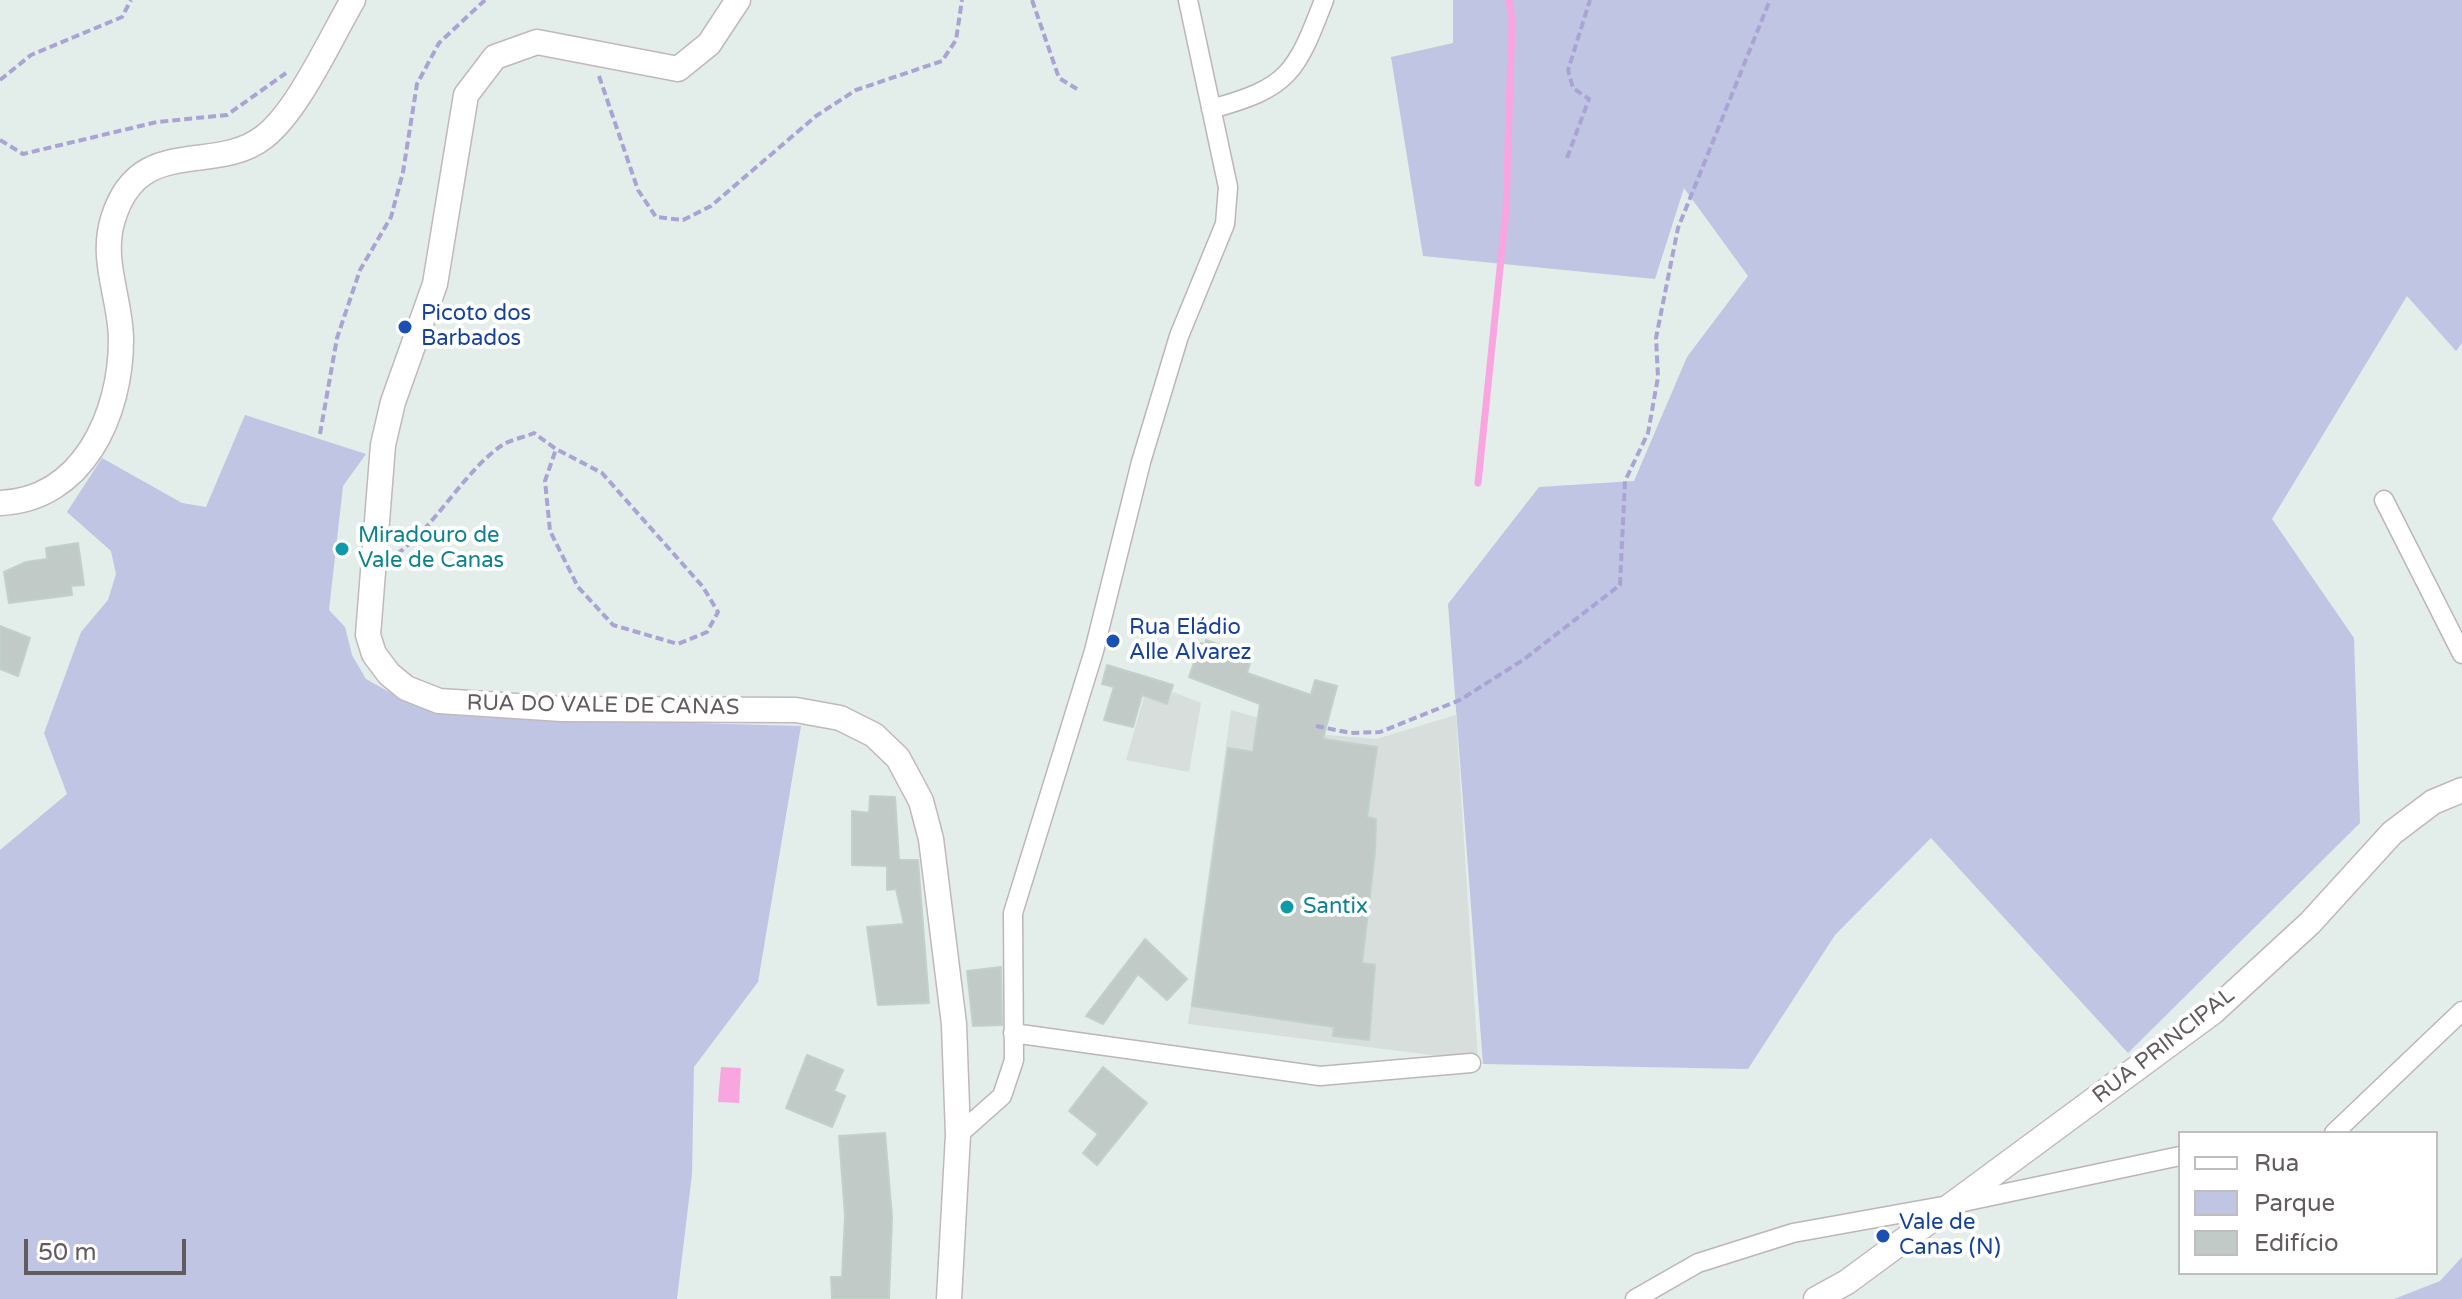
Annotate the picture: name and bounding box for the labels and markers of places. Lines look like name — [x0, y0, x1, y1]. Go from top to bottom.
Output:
place label: Picoto dos Barbados — [421, 301, 531, 352]
marker: Picoto dos Barbados — [396, 318, 414, 336]
place label: Miradouro de Vale de Canas — [358, 523, 504, 574]
marker: Miradouro de Vale de Canas — [333, 540, 351, 558]
place label: Rua Eládio Alle Alvarez — [1129, 615, 1252, 666]
marker: Rua Eládio Alle Alvarez — [1104, 632, 1122, 650]
place label: Santix — [1303, 894, 1368, 920]
marker: Santix — [1278, 898, 1296, 916]
place label: Vale de Canas (N) — [1899, 1210, 2001, 1262]
marker: Vale de Canas (N) — [1874, 1227, 1892, 1245]

